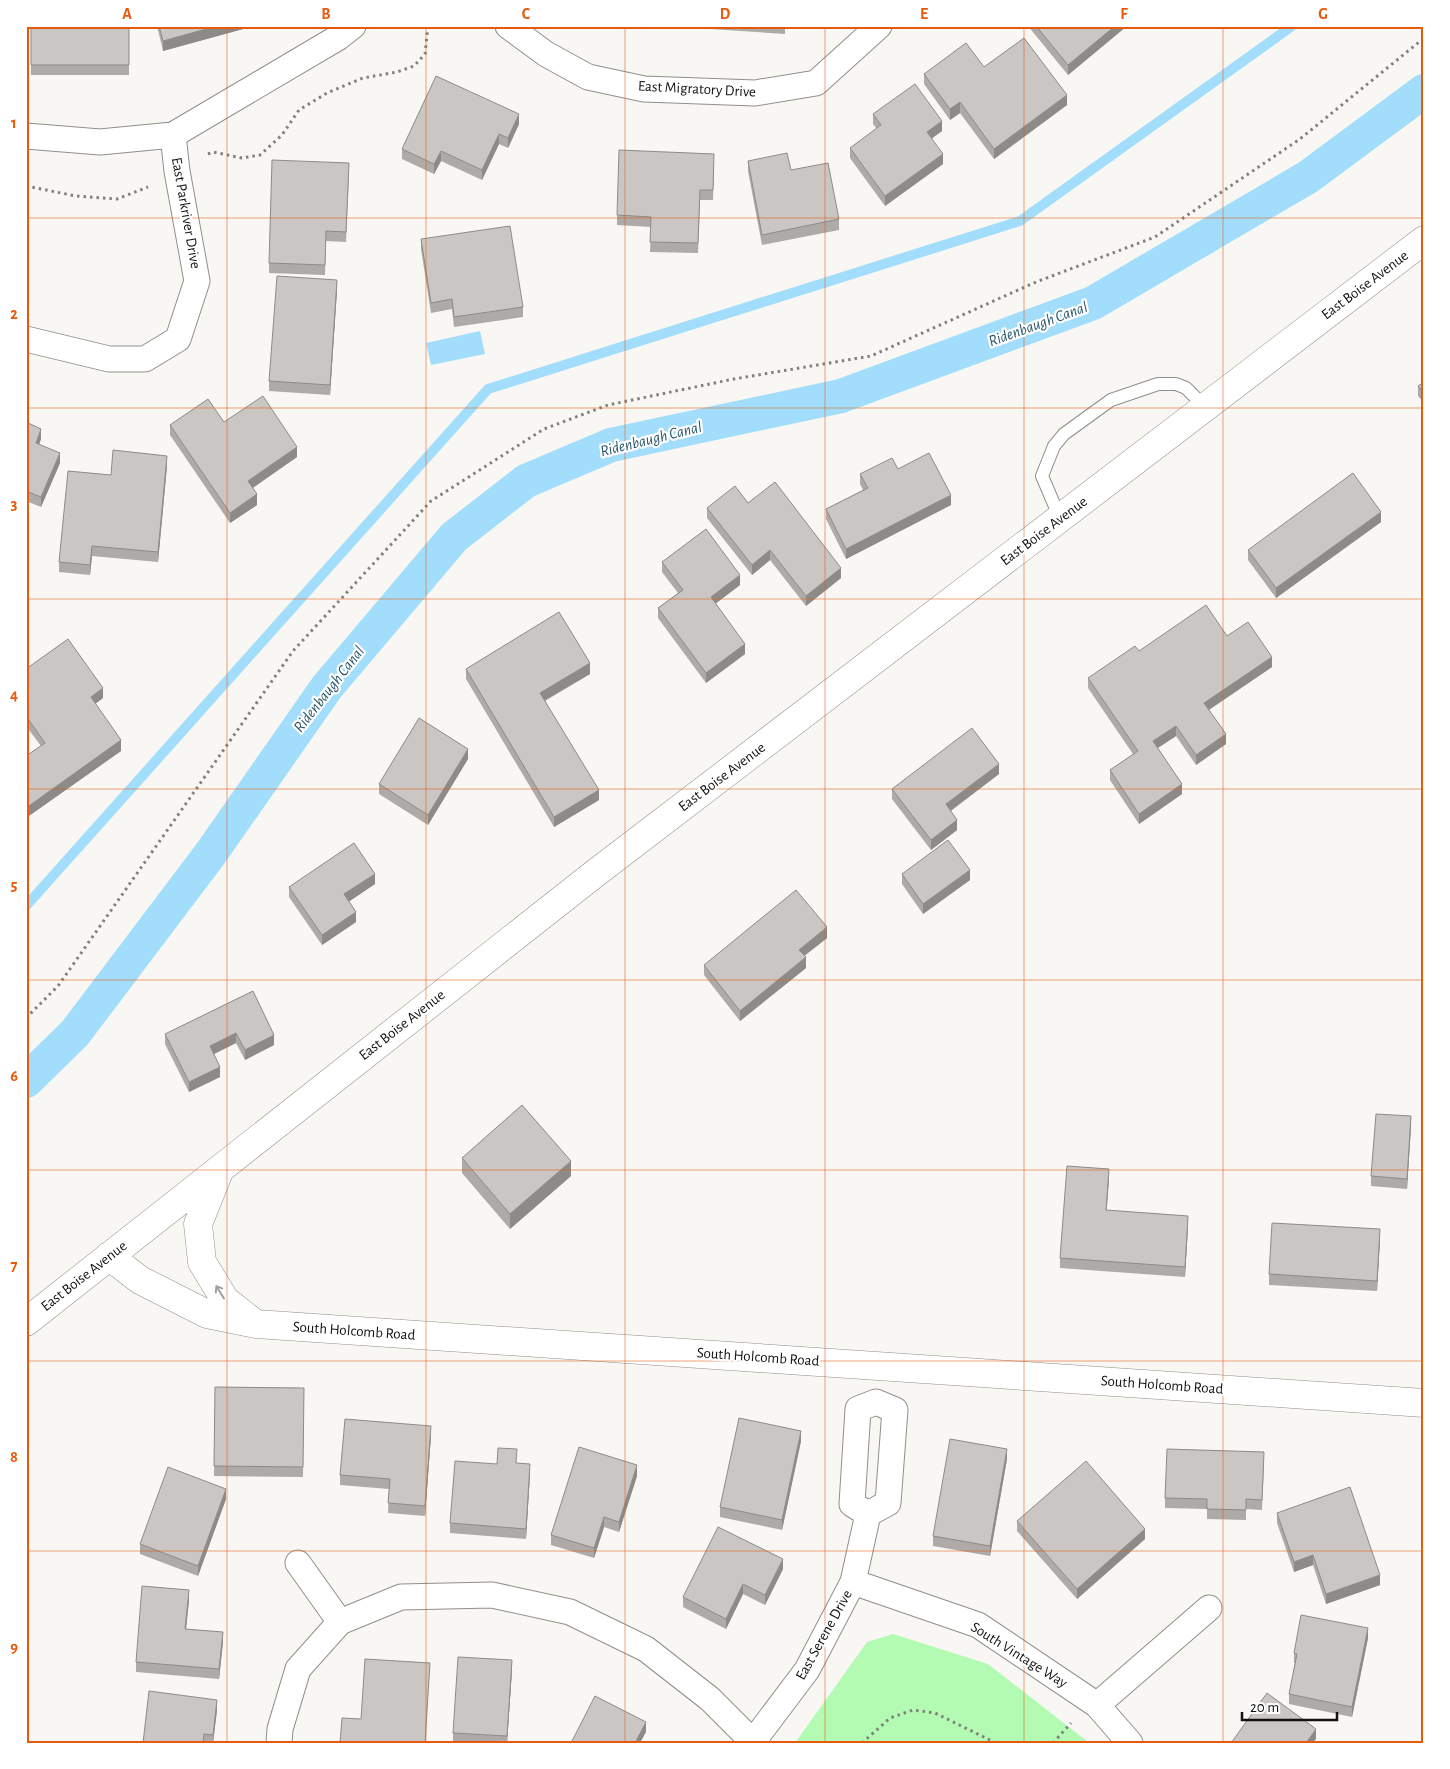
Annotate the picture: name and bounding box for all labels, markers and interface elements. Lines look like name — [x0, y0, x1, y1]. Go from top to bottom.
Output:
text: A — [122, 6, 132, 22]
text: B — [321, 6, 331, 22]
text: C — [522, 6, 531, 22]
text: D — [720, 6, 731, 22]
text: E — [920, 6, 928, 22]
text: F — [1120, 6, 1128, 22]
text: G — [1318, 6, 1328, 22]
street label: East Migratory Drive — [638, 78, 756, 100]
text: 1 — [11, 115, 17, 131]
street label: East Parkriver Drive — [169, 156, 203, 270]
street label: East Boise Avenue — [1319, 248, 1411, 322]
water label: Ridenbaugh Canal — [986, 299, 1090, 349]
text: 2 — [10, 306, 18, 322]
water label: Ridenbaugh Canal — [599, 419, 704, 459]
street label: East Boise Avenue — [998, 494, 1090, 568]
text: 3 — [11, 496, 18, 512]
water label: Ridenbaugh Canal — [291, 643, 367, 735]
text: 4 — [10, 687, 18, 703]
street label: East Boise Avenue — [676, 740, 768, 814]
text: 5 — [11, 877, 18, 893]
street label: East Boise Avenue — [356, 987, 448, 1063]
text: 6 — [10, 1068, 18, 1084]
street label: East Boise Avenue — [38, 1238, 130, 1314]
text: 7 — [11, 1258, 18, 1274]
one-way arrow — [215, 1285, 225, 1299]
street label: South Holcomb Road — [292, 1319, 416, 1343]
street label: South Holcomb Road — [696, 1345, 820, 1369]
street label: South Holcomb Road — [1100, 1373, 1224, 1397]
text: 8 — [10, 1449, 18, 1465]
street label: East Serene Drive — [793, 1587, 855, 1683]
street label: South Vintage Way — [968, 1619, 1070, 1691]
text: 9 — [10, 1639, 18, 1655]
scale bar — [1242, 1689, 1338, 1721]
text: 20 m — [1250, 1700, 1279, 1715]

